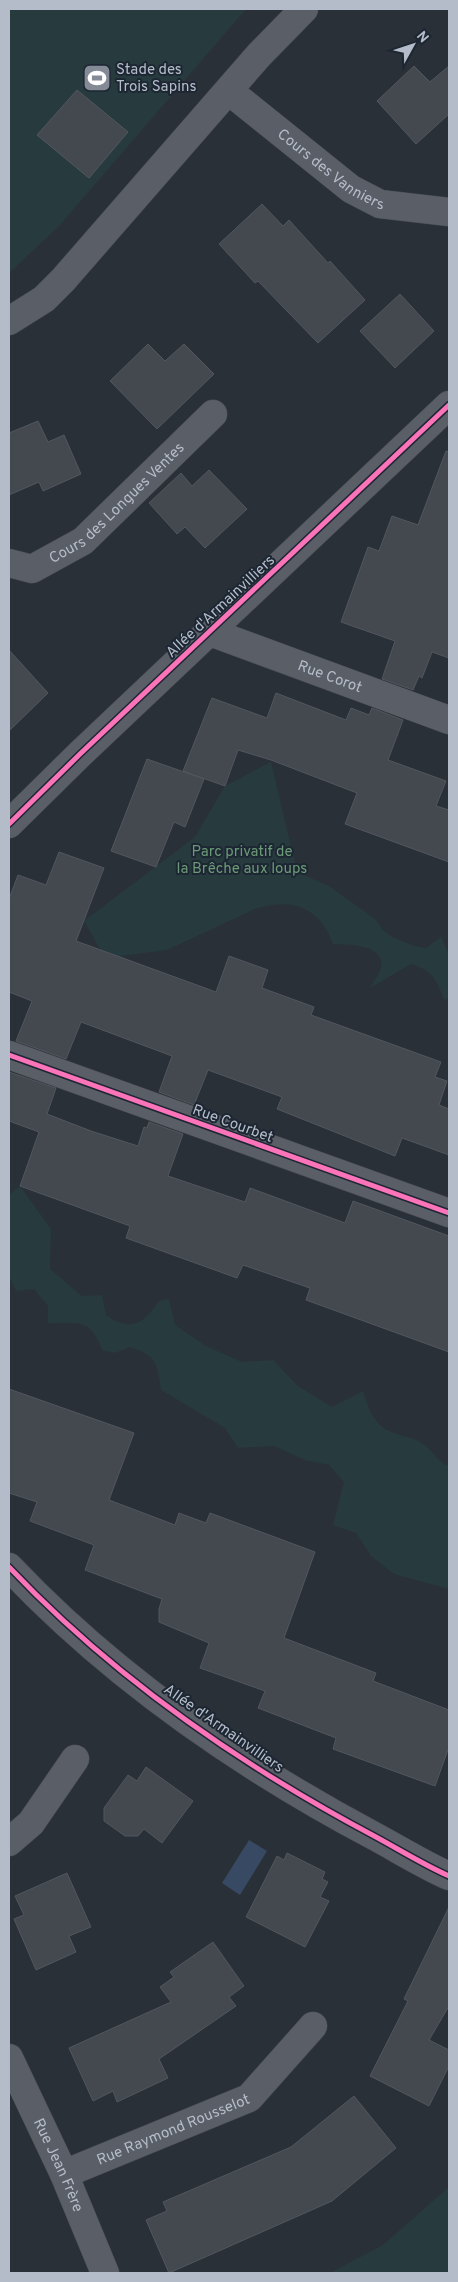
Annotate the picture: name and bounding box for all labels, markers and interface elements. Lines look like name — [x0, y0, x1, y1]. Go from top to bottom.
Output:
north arrow — [388, 20, 438, 70]
text: N — [412, 28, 432, 47]
place label: Stade des Trois Sapins — [116, 61, 196, 97]
sports icon: Stade des Trois Sapins — [82, 63, 112, 93]
street label: Cours des Vanniers — [273, 125, 385, 215]
street label: Cours des Longues Ventes — [46, 439, 189, 569]
street label: Allée d'Armainvilliers — [163, 552, 280, 663]
street label: Rue Corot — [295, 657, 364, 698]
park label: Parc privatif de la Brêche aux loups — [177, 843, 307, 879]
street label: Rue Courbet — [190, 1101, 275, 1148]
street label: Allée d'Armainvilliers — [159, 1681, 287, 1778]
street label: Rue Raymond Rousselot — [94, 2091, 253, 2170]
street label: Rue Jean Frère — [28, 2116, 87, 2215]

